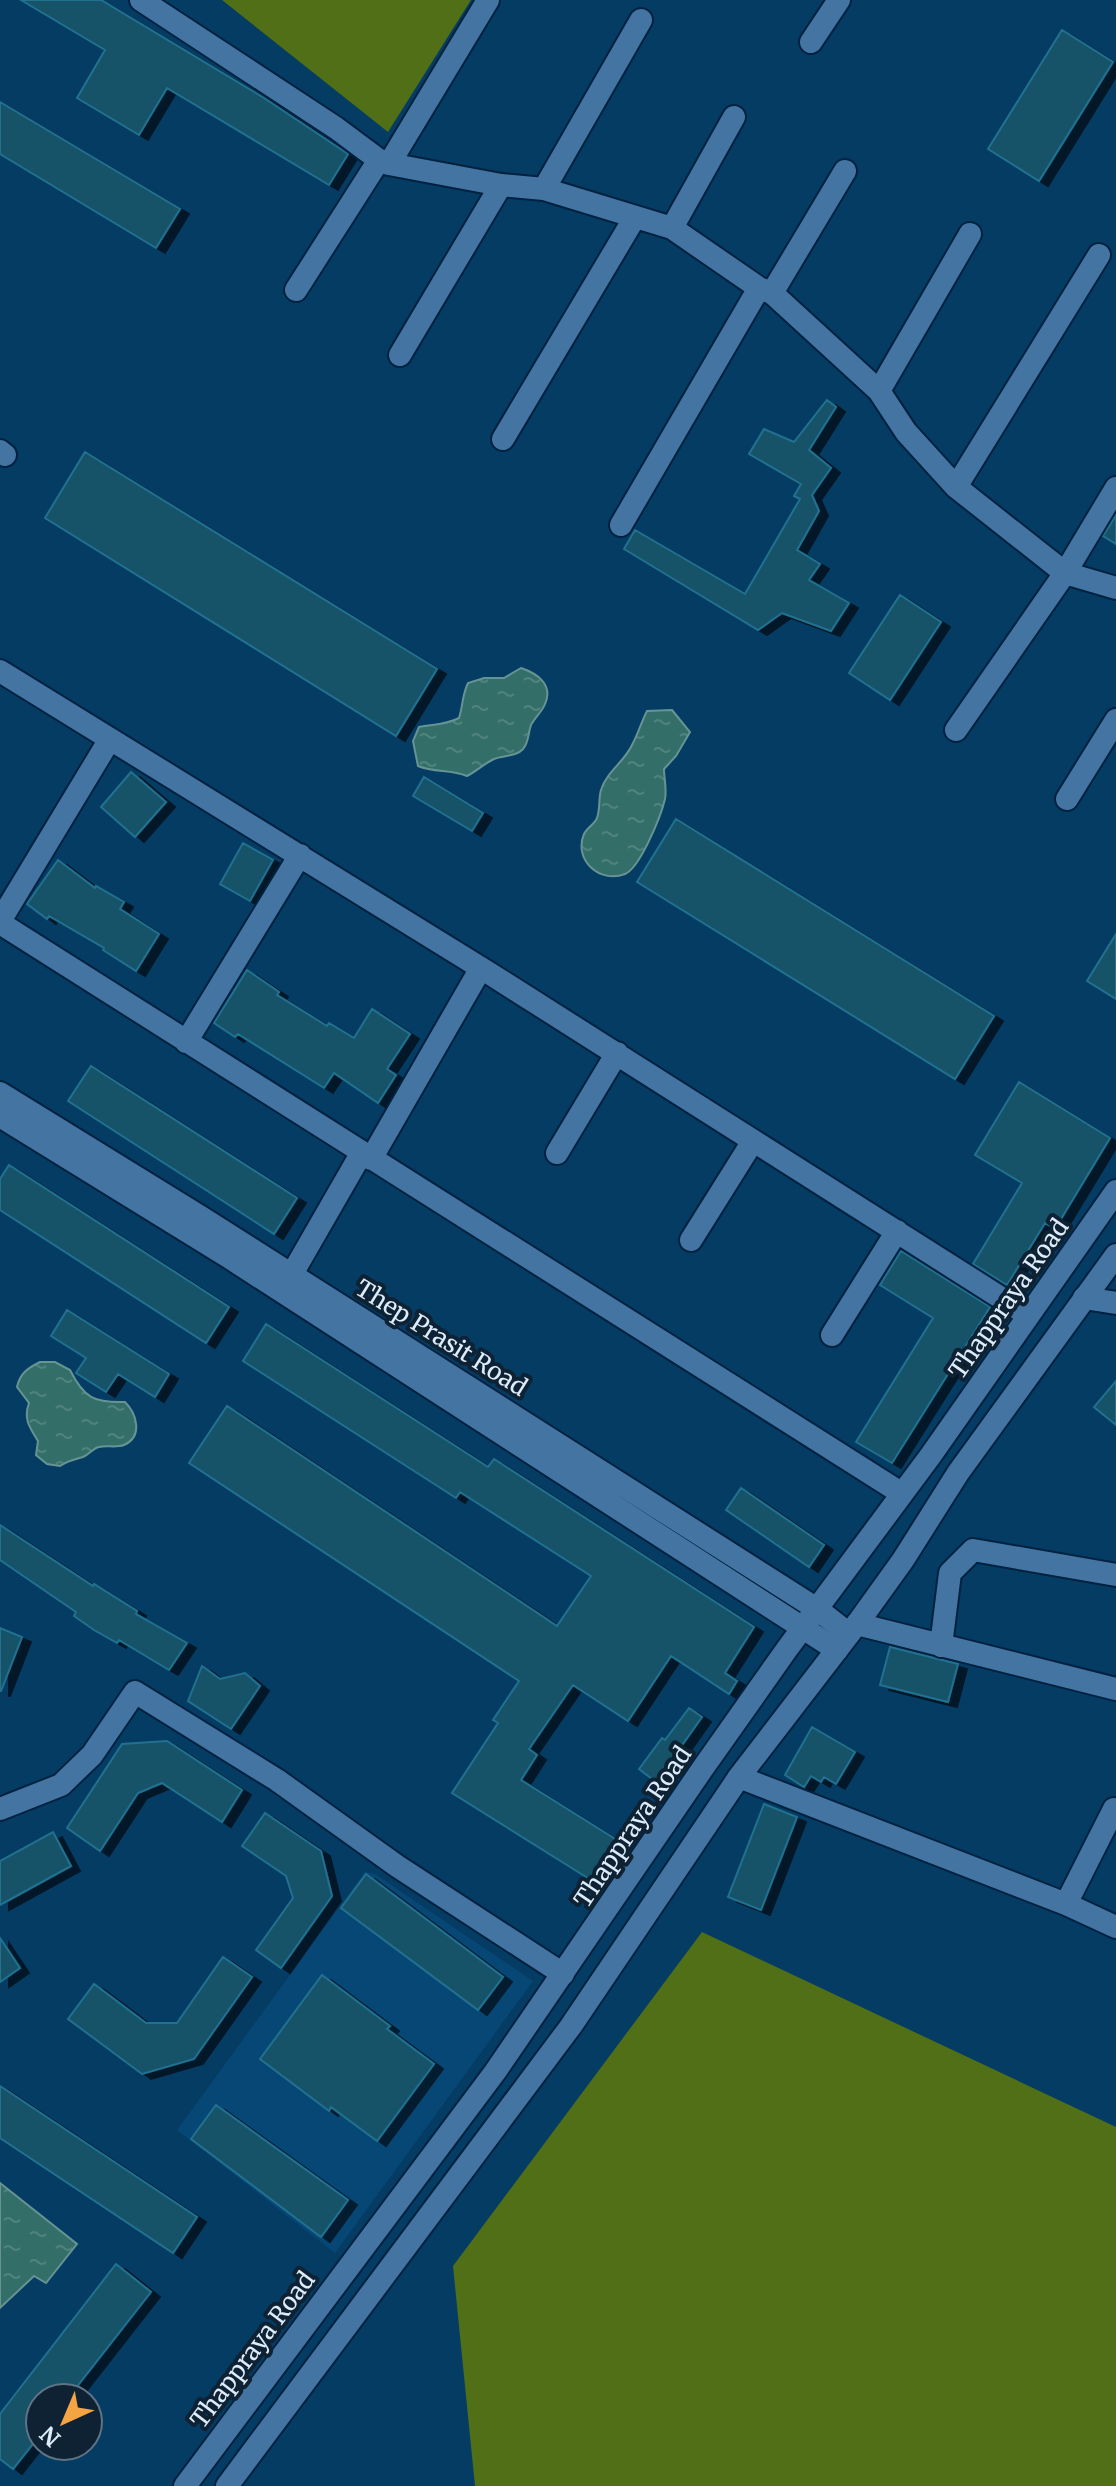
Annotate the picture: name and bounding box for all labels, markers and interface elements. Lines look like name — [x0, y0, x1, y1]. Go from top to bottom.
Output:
street label: Thappraya Road — [942, 1213, 1075, 1385]
street label: Thep Prasit Road — [350, 1272, 533, 1403]
street label: Thappraya Road — [567, 1740, 698, 1913]
street label: Thappraya Road — [184, 2265, 322, 2434]
north arrow — [24, 2382, 104, 2462]
text: N — [34, 2420, 66, 2452]

